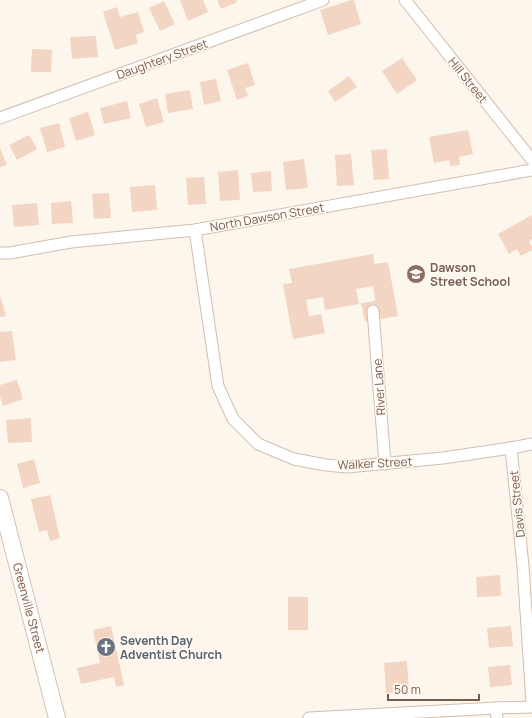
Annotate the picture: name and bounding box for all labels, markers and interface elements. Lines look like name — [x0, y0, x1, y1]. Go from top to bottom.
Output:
street label: Daughtery Street — [114, 35, 210, 83]
street label: Hill Street — [444, 54, 492, 107]
street label: North Dawson Street — [209, 199, 326, 235]
place label: Dawson Street School — [430, 259, 510, 290]
school or university icon: Dawson Street School — [405, 263, 427, 285]
street label: River Lane — [369, 358, 389, 416]
street label: Walker Street — [337, 453, 413, 473]
street label: Davis Street — [505, 469, 529, 538]
street label: Greenville Street — [9, 561, 49, 655]
place label: Seventh Day Adventist Church — [120, 632, 222, 663]
church icon: Seventh Day Adventist Church — [95, 636, 117, 658]
scale bar — [388, 676, 479, 702]
text: 50 m — [394, 681, 421, 698]

